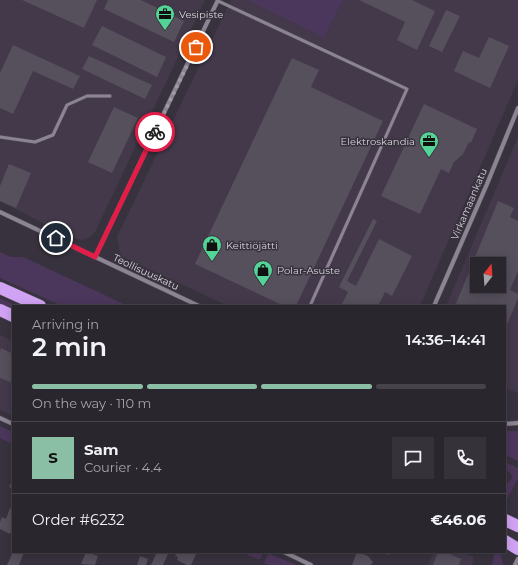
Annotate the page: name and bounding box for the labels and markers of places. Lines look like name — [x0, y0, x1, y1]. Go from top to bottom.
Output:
office icon: Vesipiste — [154, 3, 176, 31]
place label: Vesipiste — [179, 8, 223, 21]
pin — [179, 30, 213, 64]
office icon: Elektroskandia — [418, 130, 440, 158]
place label: Elektroskandia — [341, 135, 415, 148]
pin — [39, 221, 73, 255]
shop icon: Keittiöjätti — [201, 234, 223, 262]
place label: Keittiöjätti — [226, 239, 278, 252]
shop icon: Polar-Asuste — [252, 259, 274, 287]
place label: Polar-Asuste — [277, 264, 340, 277]

